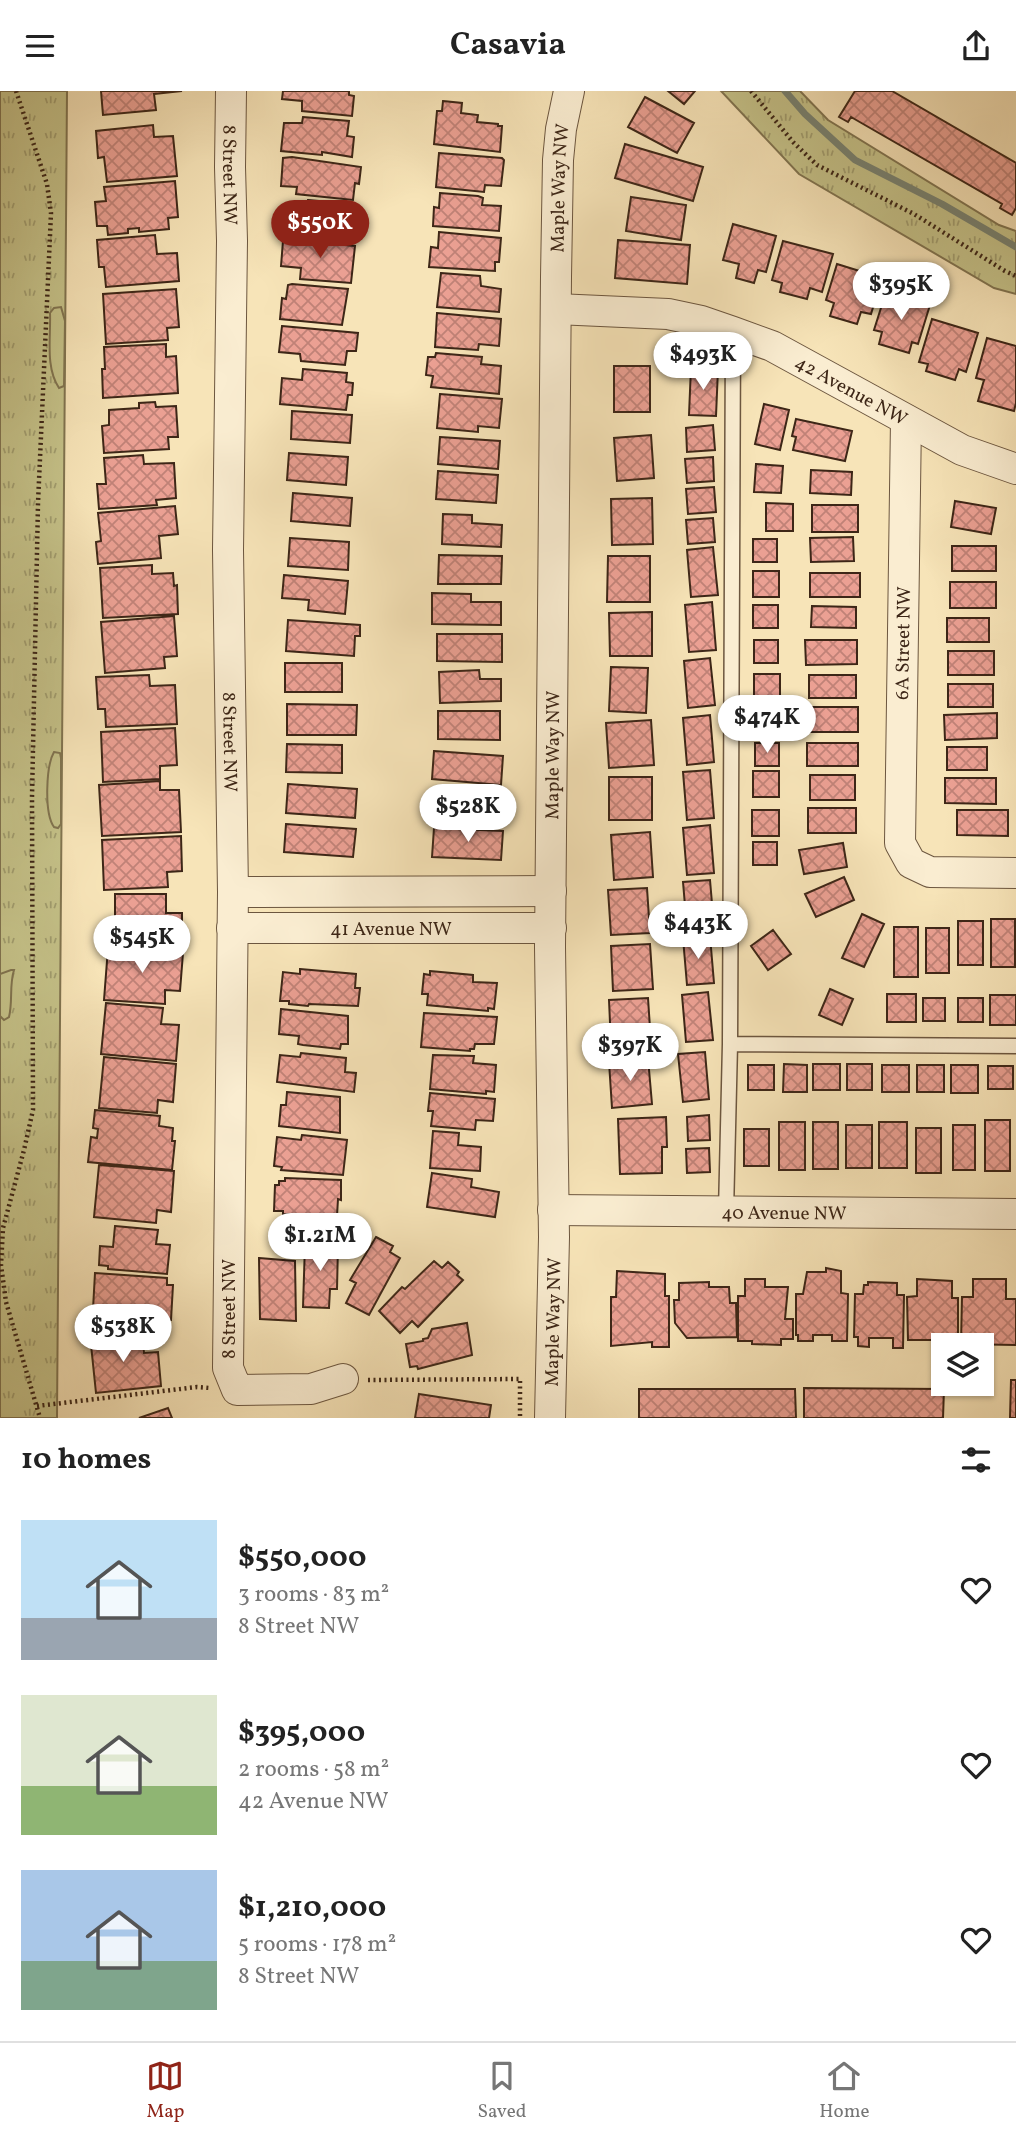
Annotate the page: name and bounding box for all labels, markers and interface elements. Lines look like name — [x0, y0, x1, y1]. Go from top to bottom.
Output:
text: Casavia — [450, 24, 566, 68]
icon: menu — [21, 27, 59, 65]
icon: share — [957, 27, 995, 65]
street label: Maple Way NW — [545, 123, 576, 253]
street label: 8 Street NW — [215, 125, 243, 226]
pin: $550K — [271, 201, 369, 260]
text: $550K — [287, 207, 353, 239]
pin: $395K — [852, 263, 950, 322]
text: $395K — [869, 269, 933, 301]
pin: $493K — [654, 333, 752, 392]
text: $493K — [669, 339, 737, 371]
street label: 42 Avenue NW — [790, 350, 912, 433]
street label: 6A Street NW — [890, 586, 918, 700]
street label: Maple Way NW — [540, 690, 567, 820]
street label: 8 Street NW — [215, 692, 243, 792]
pin: $474K — [718, 695, 816, 755]
text: $474K — [734, 702, 800, 734]
pin: $528K — [419, 785, 517, 844]
text: $528K — [435, 791, 501, 823]
pin: $443K — [649, 901, 747, 961]
text: $443K — [664, 908, 732, 940]
pin: $545K — [93, 915, 191, 975]
street label: 41 Avenue NW — [330, 917, 452, 943]
text: $545K — [109, 922, 175, 954]
pin: $397K — [581, 1023, 679, 1083]
text: $397K — [598, 1030, 662, 1062]
street label: 40 Avenue NW — [721, 1200, 847, 1228]
pin: $1.21M — [263, 1213, 377, 1273]
text: $1.21M — [284, 1220, 356, 1252]
street label: Maple Way NW — [540, 1257, 569, 1387]
street label: 8 Street NW — [217, 1259, 243, 1359]
pin: $538K — [74, 1305, 172, 1364]
text: $538K — [91, 1311, 155, 1343]
map controls — [931, 1333, 994, 1396]
button: layers — [931, 1333, 994, 1396]
text: 10 homes — [21, 1439, 151, 1481]
icon: filters — [957, 1441, 995, 1479]
text: $550,000 — [238, 1537, 366, 1579]
icon: home — [77, 1548, 161, 1632]
icon: heart — [957, 1571, 995, 1609]
text: 3 rooms · 83 m² — [238, 1579, 389, 1611]
text: 8 Street NW — [238, 1611, 359, 1643]
text: $395,000 — [238, 1712, 365, 1754]
icon: home — [77, 1723, 161, 1807]
icon: heart — [957, 1746, 995, 1784]
text: 2 rooms · 58 m² — [238, 1754, 389, 1786]
text: 42 Avenue NW — [238, 1786, 389, 1818]
text: $1,210,000 — [238, 1887, 386, 1929]
icon: home — [77, 1898, 161, 1982]
icon: heart — [957, 1921, 995, 1959]
text: 5 rooms · 178 m² — [238, 1929, 396, 1961]
text: 8 Street NW — [238, 1961, 359, 1993]
tab: Map — [146, 2057, 185, 2125]
tab: Saved — [477, 2057, 526, 2125]
tab: Home — [819, 2057, 870, 2125]

